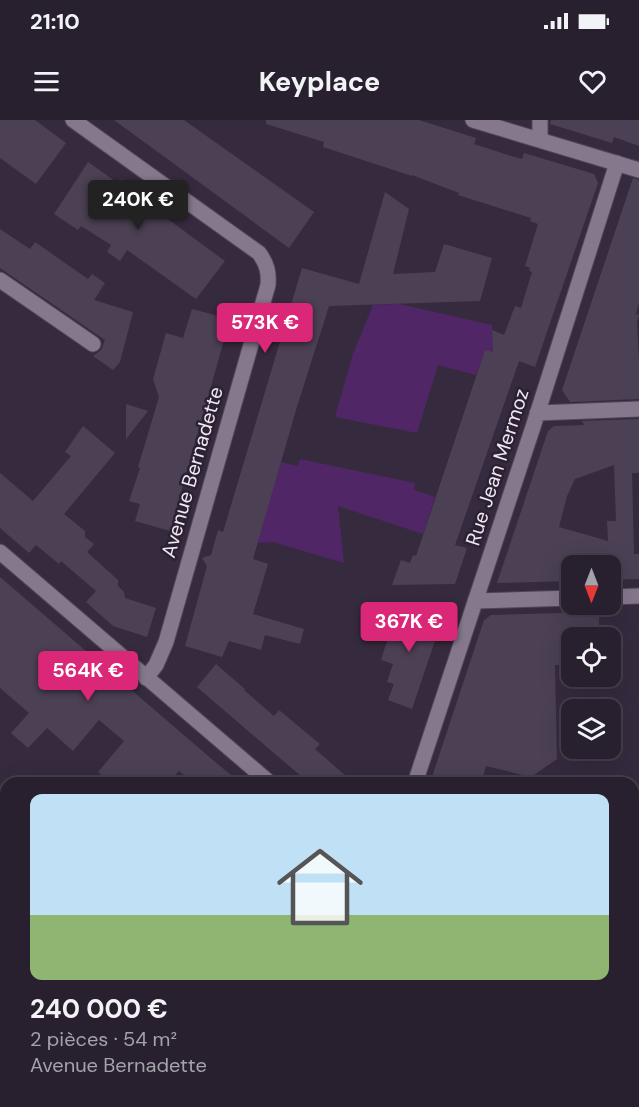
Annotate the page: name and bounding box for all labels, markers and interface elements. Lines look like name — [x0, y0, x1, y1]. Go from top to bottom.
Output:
text: 21:10 — [30, 7, 80, 36]
text: Keyplace — [259, 64, 380, 99]
icon: menu — [30, 65, 63, 98]
icon: heart — [576, 65, 609, 98]
pin: 240K € — [89, 180, 187, 231]
text: 240K € — [102, 186, 174, 212]
pin: 573K € — [216, 303, 314, 354]
text: 573K € — [231, 309, 299, 335]
street label: Avenue Bernadette — [155, 383, 229, 561]
street label: Rue Jean Mermoz — [459, 385, 535, 549]
north arrow — [561, 555, 621, 615]
map controls — [561, 555, 621, 759]
pin: 367K € — [360, 602, 458, 653]
text: 367K € — [375, 608, 443, 634]
button: locate — [561, 627, 621, 687]
pin: 564K € — [39, 651, 137, 702]
text: 564K € — [52, 657, 124, 683]
button: layers — [561, 699, 621, 759]
icon: home — [266, 833, 374, 941]
text: 240 000 € — [30, 992, 168, 1026]
text: 2 pièces · 54 m² — [30, 1026, 177, 1052]
text: Avenue Bernadette — [30, 1052, 207, 1078]

